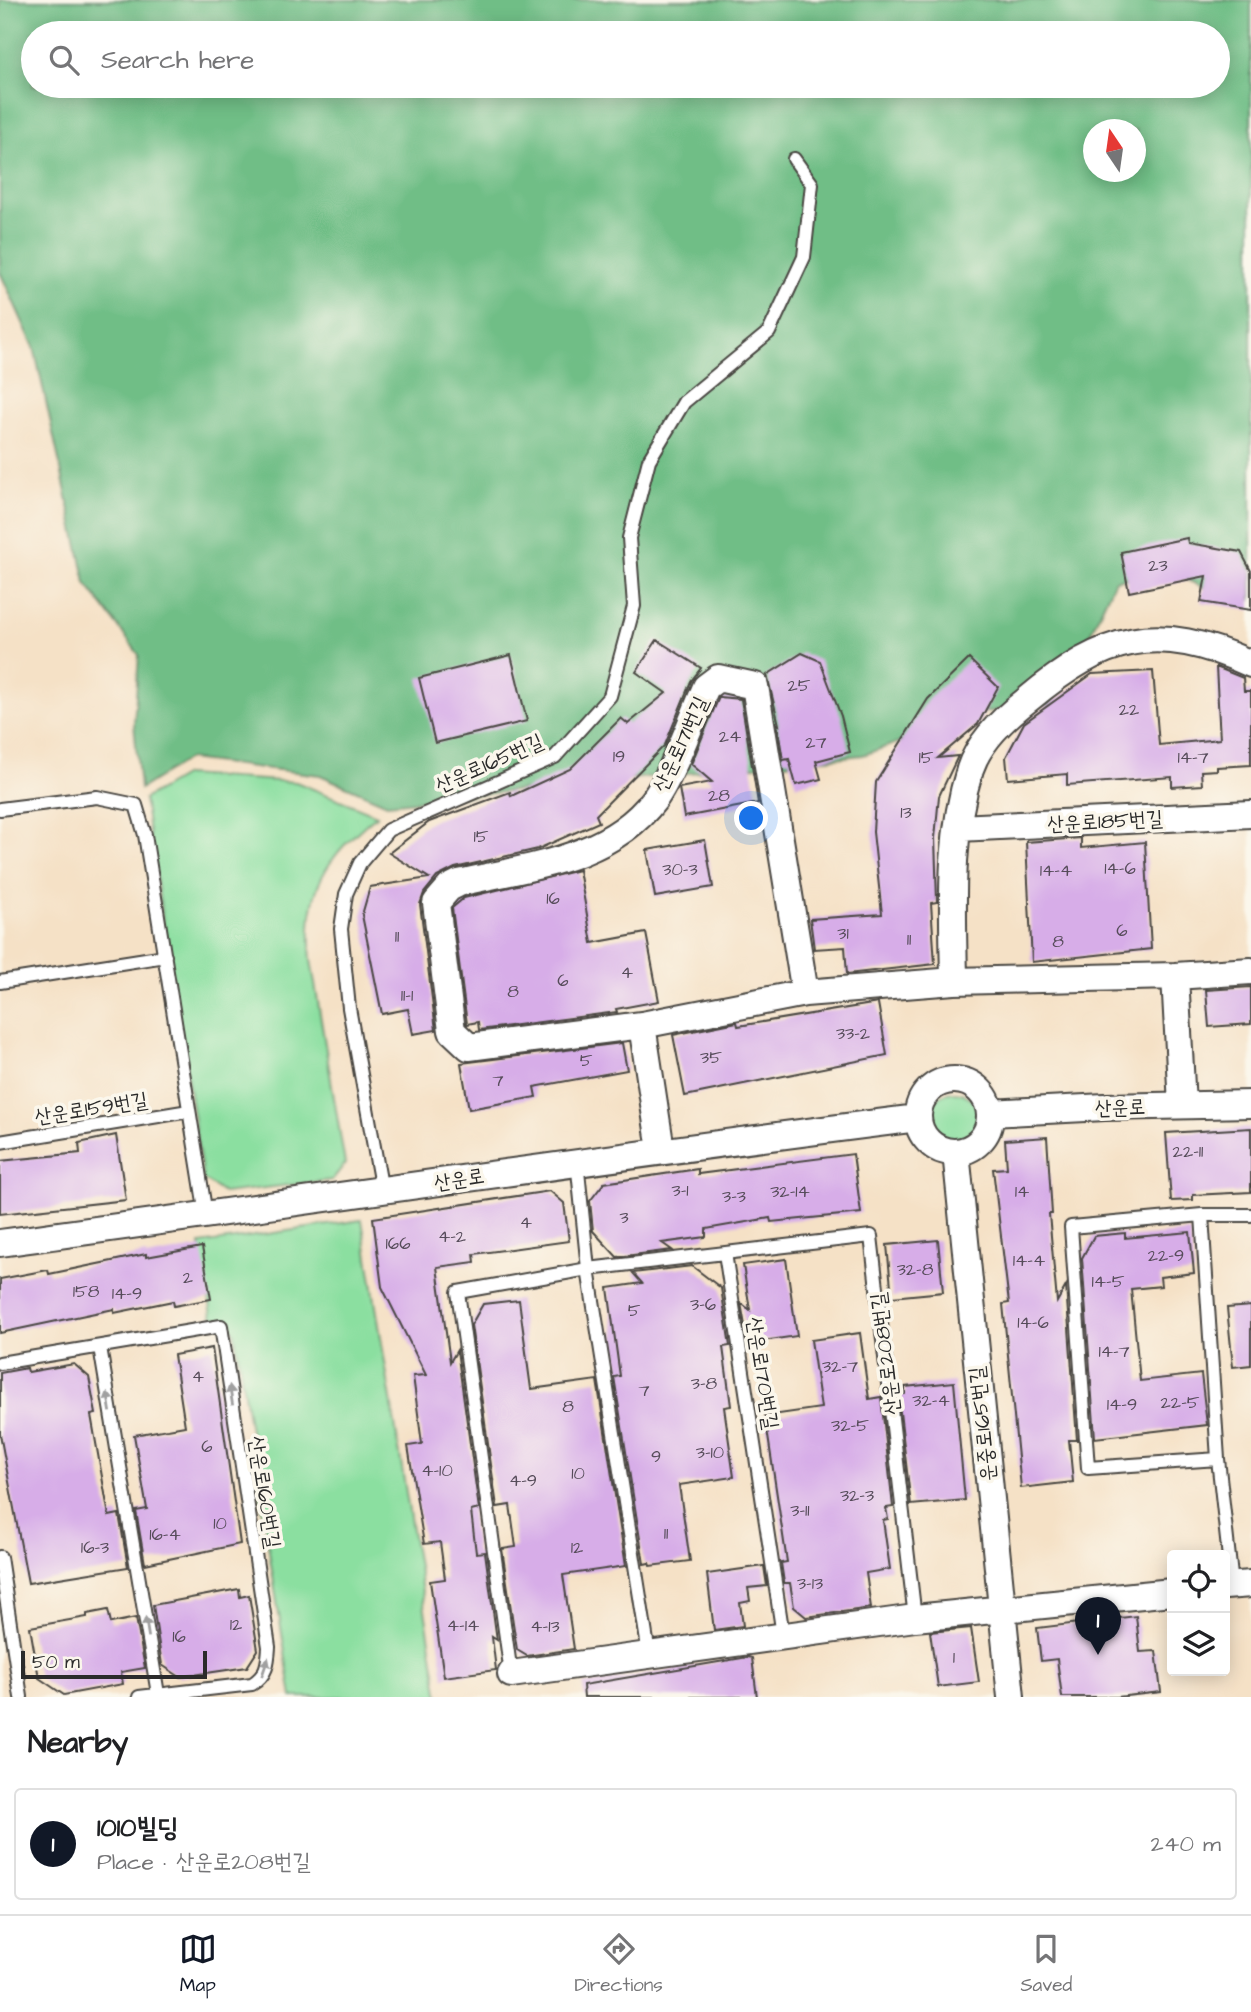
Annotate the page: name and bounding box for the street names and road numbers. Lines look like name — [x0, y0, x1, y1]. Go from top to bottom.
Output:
street label: 산운로171번길 — [646, 691, 715, 797]
street label: 산운로165번길 — [431, 727, 548, 800]
street label: 산운로185번길 — [1047, 804, 1164, 839]
street label: 산운로159번길 — [33, 1085, 150, 1132]
street label: 산운로 — [1094, 1092, 1146, 1123]
street label: 산운로 — [432, 1161, 486, 1198]
street label: 산운로208번길 — [864, 1291, 907, 1417]
street label: 산운로170번길 — [739, 1315, 786, 1431]
street label: 운중로165번길 — [962, 1365, 1003, 1483]
street label: 산운로160번길 — [241, 1434, 288, 1551]

